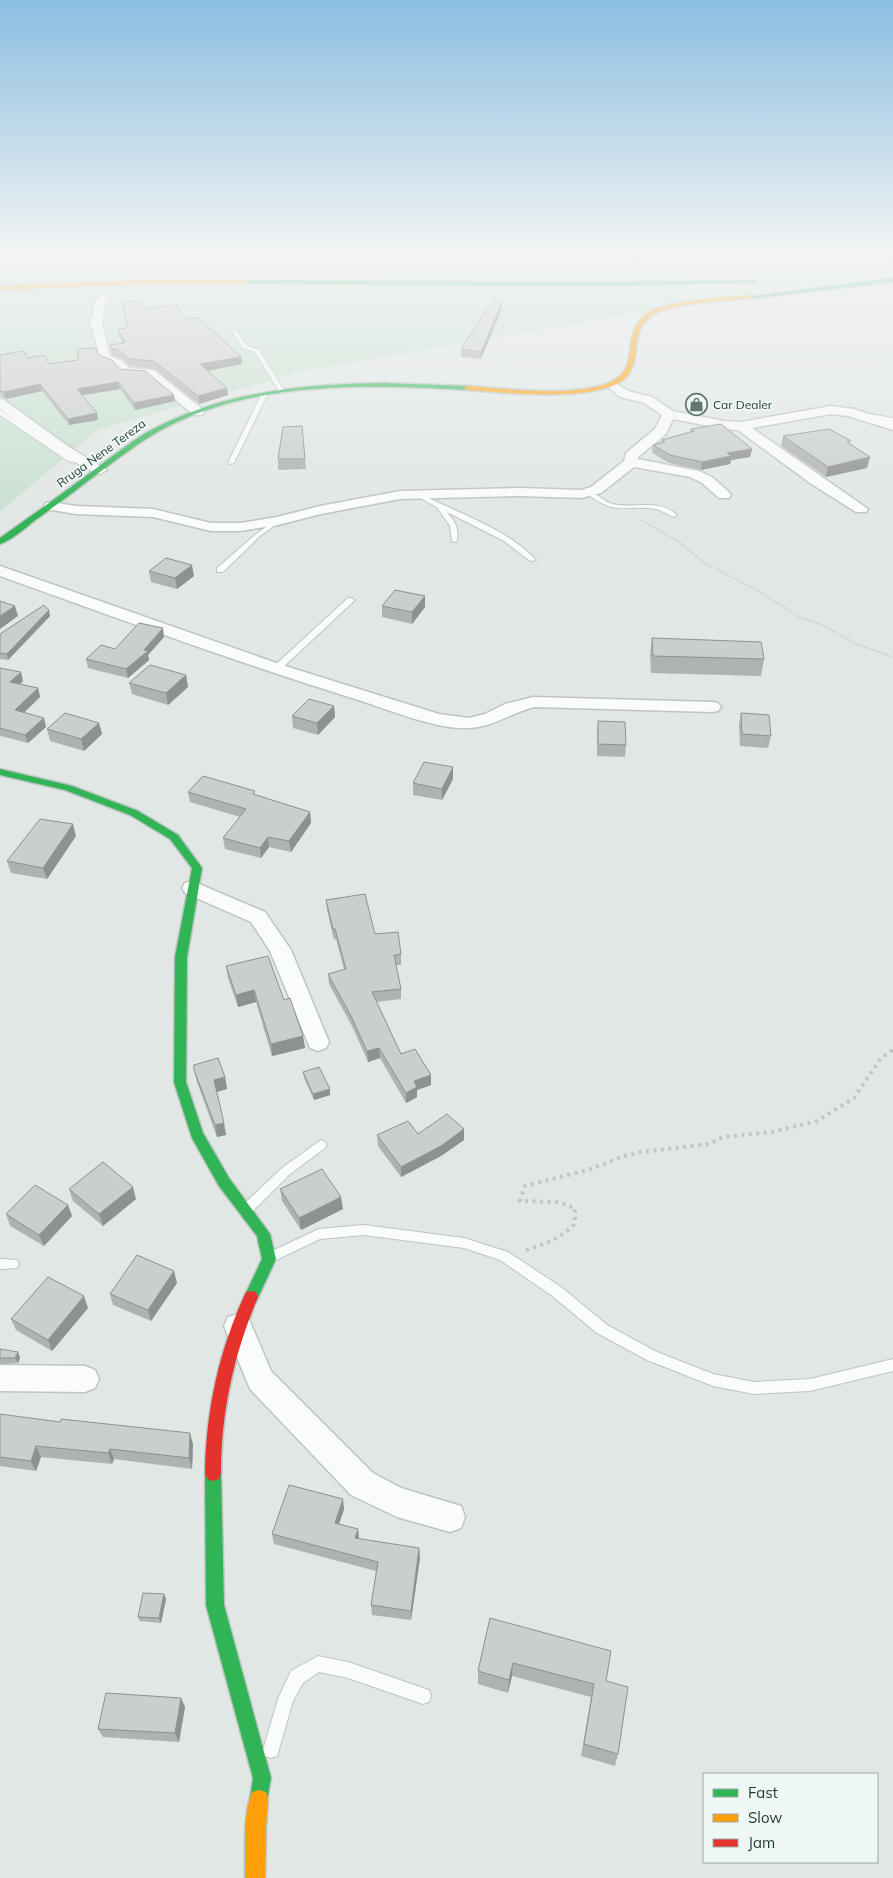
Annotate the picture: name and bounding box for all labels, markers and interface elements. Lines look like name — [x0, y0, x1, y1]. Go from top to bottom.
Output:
shop icon: Car Dealer — [685, 392, 709, 416]
place label: Car Dealer — [713, 397, 773, 412]
street label: Rruga Nene Tereza — [54, 416, 148, 490]
legend — [703, 1773, 878, 1863]
text: Fast — [748, 1783, 778, 1802]
text: Slow — [748, 1808, 782, 1827]
text: Jam — [748, 1833, 775, 1852]

